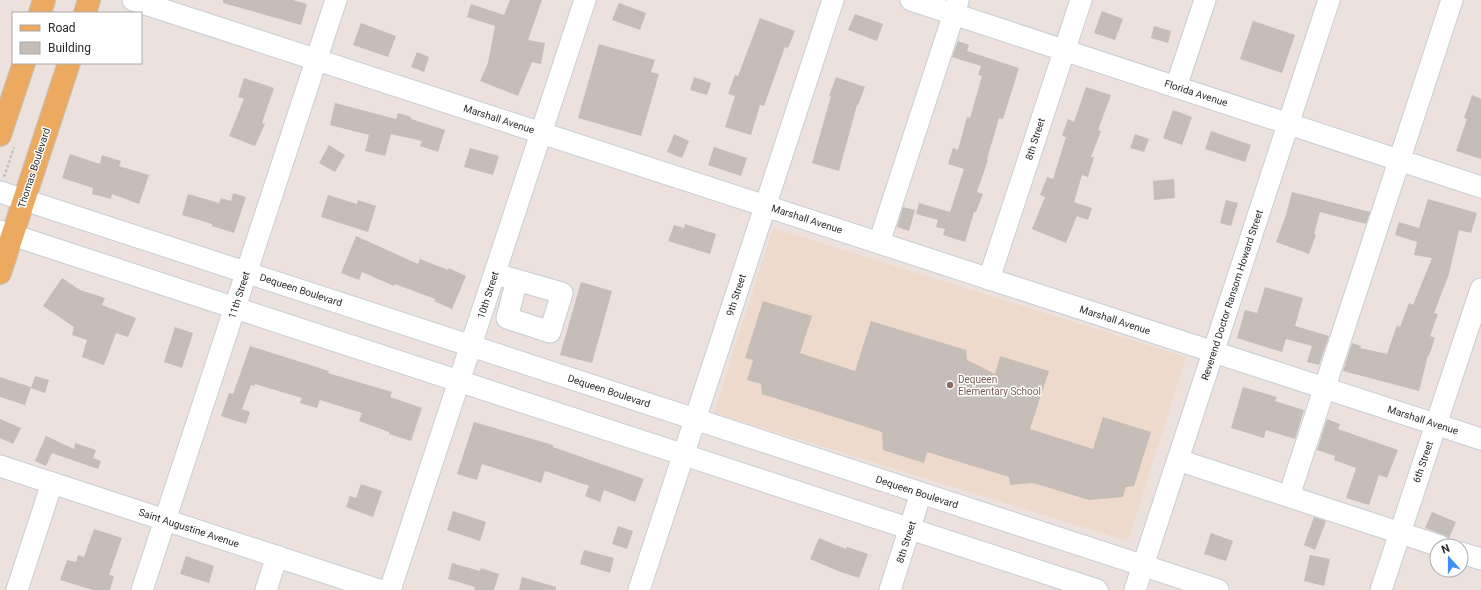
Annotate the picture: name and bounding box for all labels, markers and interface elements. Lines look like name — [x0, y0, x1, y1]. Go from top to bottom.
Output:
legend — [12, 12, 142, 64]
text: Road — [48, 21, 76, 35]
text: Building — [48, 41, 91, 55]
street label: Florida Avenue — [1163, 78, 1229, 108]
street label: Marshall Avenue — [462, 102, 536, 136]
street label: 8th Street — [1023, 117, 1047, 161]
street label: Thomas Boulevard — [16, 127, 52, 209]
street label: Marshall Avenue — [770, 202, 844, 236]
street label: Reverend Doctor Ransom Howard Street — [1199, 208, 1265, 382]
street label: 11th Street — [226, 270, 252, 320]
street label: 10th Street — [475, 270, 501, 320]
street label: Dequeen Boulevard — [258, 271, 344, 309]
street label: 9th Street — [724, 273, 748, 317]
street label: Marshall Avenue — [1078, 303, 1152, 337]
street label: Dequeen Boulevard — [566, 372, 652, 410]
place label: Dequeen Elementary School — [958, 374, 1041, 397]
marker: Dequeen Elementary School — [945, 380, 955, 390]
street label: Marshall Avenue — [1386, 403, 1460, 437]
street label: 6th Street — [1411, 440, 1435, 484]
street label: Dequeen Boulevard — [874, 473, 960, 511]
street label: Saint Augustine Avenue — [137, 507, 241, 549]
street label: 8th Street — [894, 520, 918, 564]
north arrow — [1429, 538, 1469, 578]
text: N — [1440, 542, 1452, 557]

